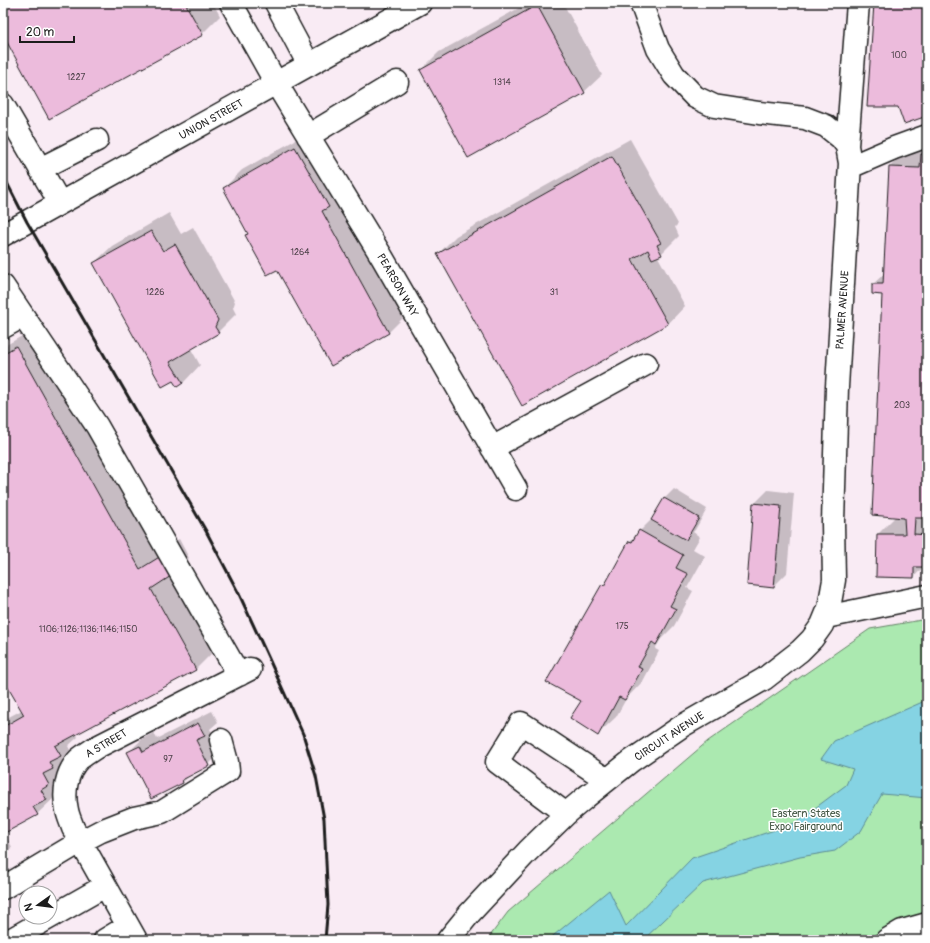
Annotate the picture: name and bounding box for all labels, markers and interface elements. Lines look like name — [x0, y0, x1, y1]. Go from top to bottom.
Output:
scale bar — [20, 18, 74, 44]
text: 20 m — [26, 25, 55, 40]
house number: 100 — [891, 50, 907, 61]
house number: 1227 — [67, 72, 85, 83]
house number: 1314 — [493, 77, 511, 88]
street label: UNION STREET — [177, 97, 245, 142]
house number: 1264 — [290, 247, 310, 258]
street label: PEARSON WAY — [374, 251, 421, 320]
street label: PALMER AVENUE — [833, 270, 852, 350]
house number: 1226 — [146, 287, 164, 298]
house number: 31 — [550, 287, 558, 298]
house number: 203 — [894, 400, 910, 411]
house number: 175 — [615, 621, 629, 632]
house number: 1106;1126;1136;1146;1150 — [39, 624, 137, 635]
street label: CIRCUIT AVENUE — [632, 709, 707, 764]
street label: A STREET — [83, 726, 129, 761]
house number: 97 — [163, 754, 173, 765]
park label: Eastern States Expo Fairground — [769, 807, 843, 833]
north arrow — [18, 885, 58, 925]
text: N — [21, 902, 36, 912]

